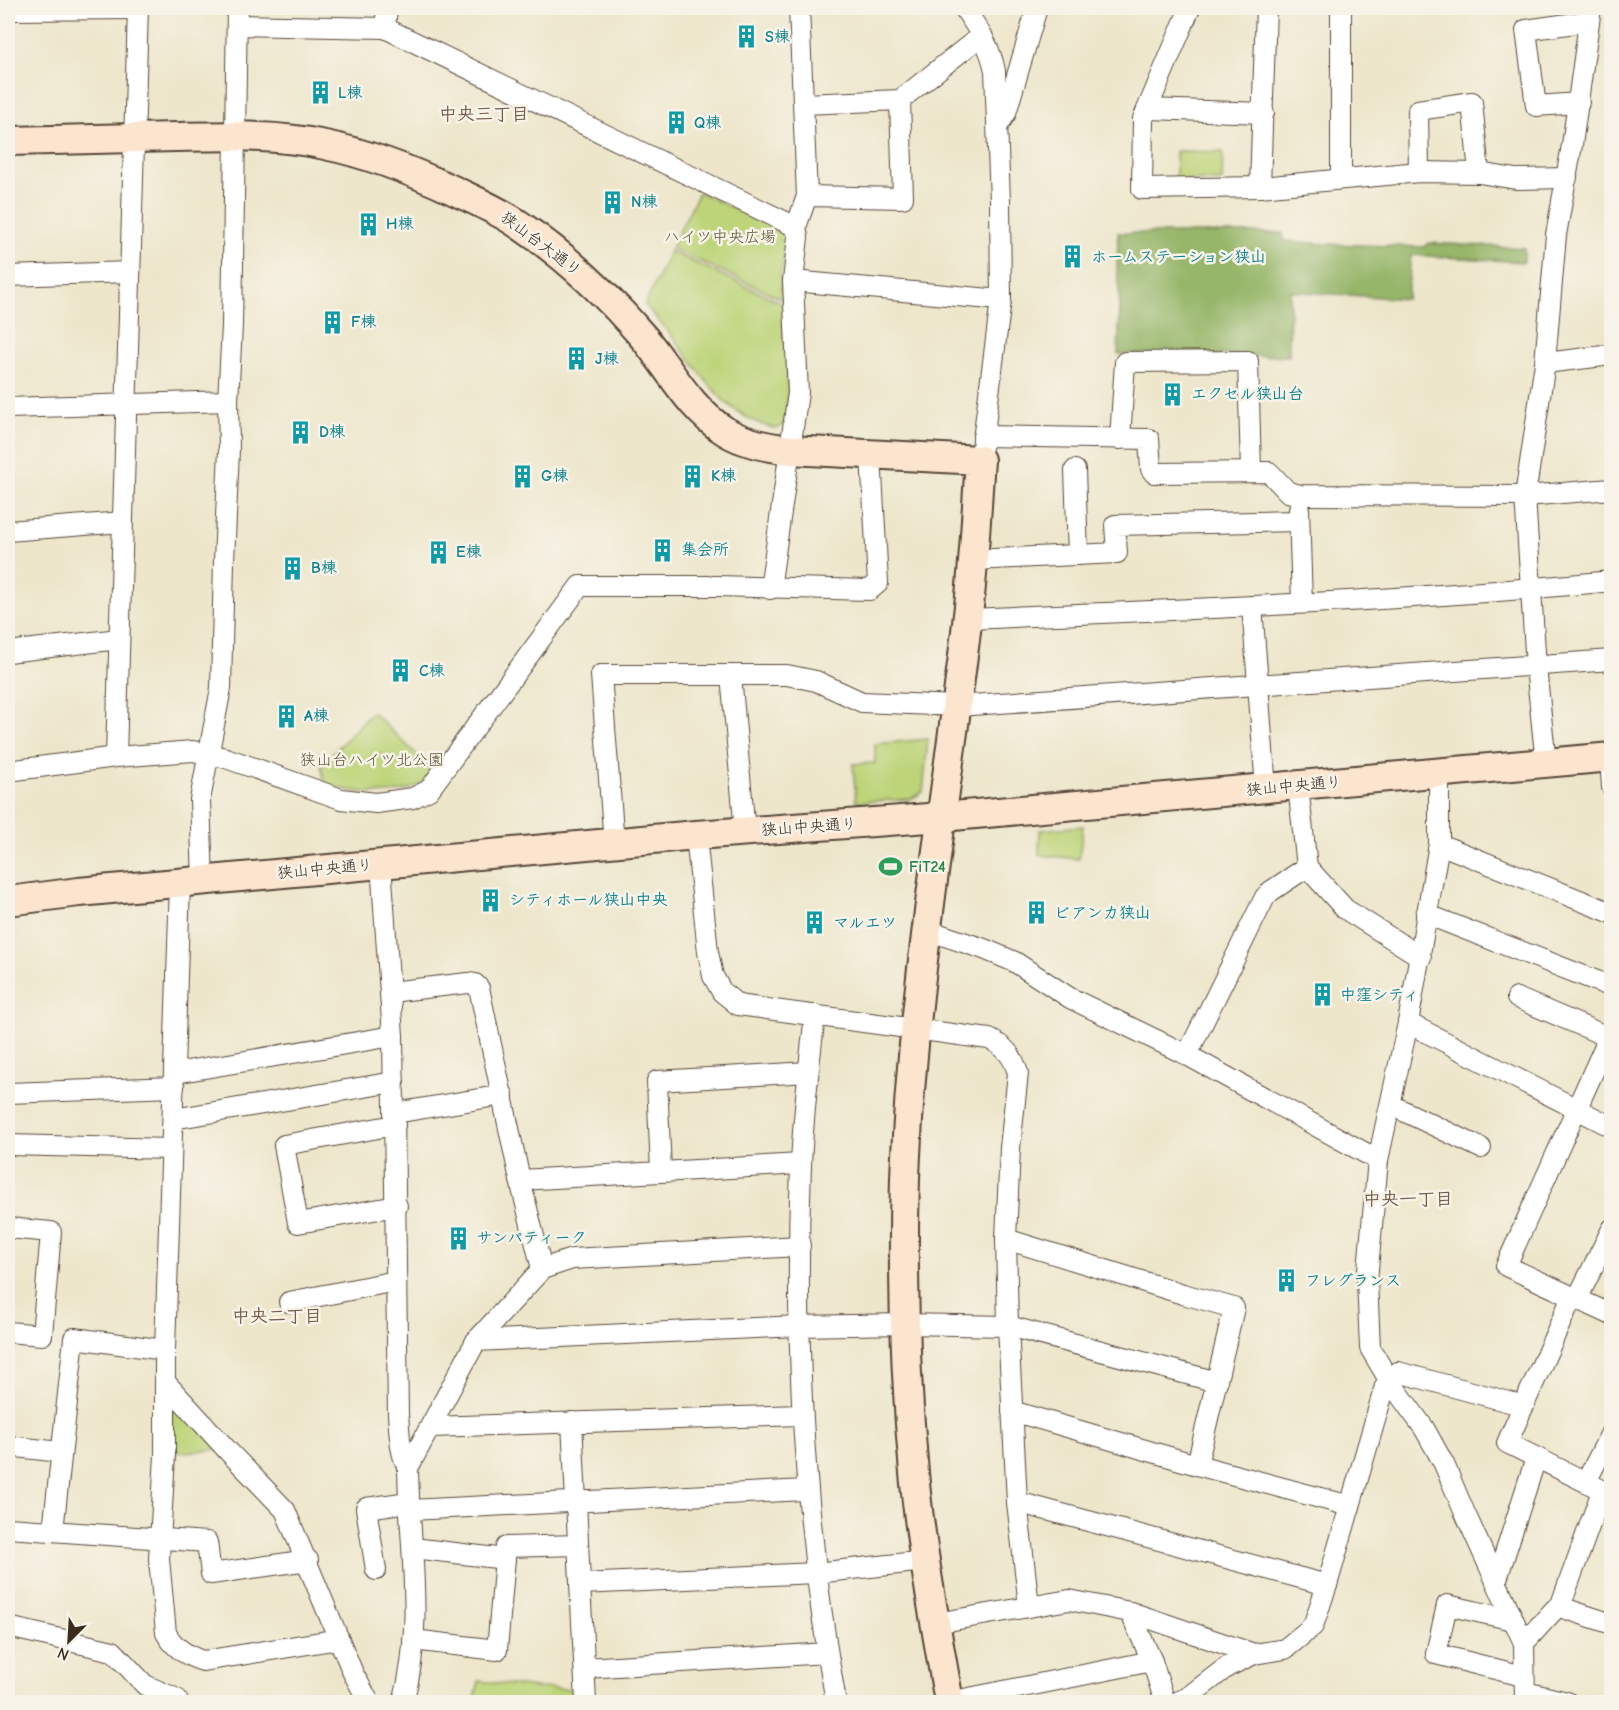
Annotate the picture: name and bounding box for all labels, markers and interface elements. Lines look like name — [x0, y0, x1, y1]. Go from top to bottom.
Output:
building icon: S棟 — [734, 24, 760, 50]
place label: S棟 — [765, 28, 791, 46]
building icon: L棟 — [307, 80, 333, 106]
place label: L棟 — [338, 84, 363, 102]
district label: 中央三丁目 — [439, 104, 529, 125]
building icon: Q棟 — [663, 110, 689, 136]
place label: Q棟 — [694, 114, 722, 132]
building icon: N棟 — [600, 189, 626, 215]
place label: N棟 — [631, 193, 658, 211]
street label: 狭山台大通り — [497, 208, 585, 280]
building icon: H棟 — [355, 211, 381, 237]
place label: H棟 — [386, 215, 414, 233]
park label: ハイツ中央広場 — [664, 228, 776, 246]
building icon: ホームステーション狭山 — [1060, 244, 1086, 270]
place label: ホームステーション狭山 — [1091, 248, 1266, 266]
building icon: F棟 — [320, 309, 346, 335]
place label: F棟 — [351, 313, 377, 331]
building icon: J棟 — [564, 346, 590, 372]
place label: J棟 — [595, 350, 620, 368]
building icon: エクセル狭山台 — [1160, 381, 1186, 407]
place label: エクセル狭山台 — [1191, 385, 1304, 403]
building icon: D棟 — [288, 419, 314, 445]
place label: D棟 — [319, 423, 346, 441]
building icon: G棟 — [510, 463, 536, 489]
building icon: K棟 — [680, 463, 706, 489]
place label: G棟 — [541, 467, 569, 485]
place label: K棟 — [711, 467, 737, 485]
building icon: 集会所 — [650, 537, 676, 563]
building icon: E棟 — [425, 539, 451, 565]
place label: 集会所 — [681, 541, 729, 559]
place label: E棟 — [456, 543, 482, 561]
building icon: B棟 — [280, 555, 306, 581]
place label: B棟 — [311, 559, 338, 577]
building icon: C棟 — [388, 658, 414, 684]
place label: C棟 — [419, 662, 446, 680]
building icon: A棟 — [273, 703, 299, 729]
place label: A棟 — [304, 707, 330, 725]
park label: 狭山台ハイツ北公園 — [300, 751, 444, 769]
street label: 狭山中央通り — [1245, 773, 1343, 799]
street label: 狭山中央通り — [760, 815, 858, 839]
sports icon: FiT24 — [878, 854, 904, 880]
street label: 狭山中央通り — [276, 856, 374, 882]
place label: FiT24 — [909, 858, 946, 876]
building icon: シティホール狭山中央 — [478, 887, 504, 913]
place label: シティホール狭山中央 — [509, 891, 667, 909]
building icon: ビアンカ狭山 — [1023, 900, 1049, 926]
place label: ビアンカ狭山 — [1054, 904, 1151, 922]
building icon: マルエツ — [802, 910, 828, 936]
place label: マルエツ — [833, 914, 897, 932]
building icon: 中窪シティ — [1309, 982, 1335, 1008]
place label: 中窪シティ — [1340, 986, 1419, 1004]
district label: 中央一丁目 — [1363, 1189, 1453, 1210]
building icon: サンパティーク — [445, 1225, 471, 1251]
place label: サンパティーク — [476, 1229, 586, 1247]
building icon: フレグランス — [1274, 1268, 1300, 1294]
place label: フレグランス — [1305, 1272, 1401, 1290]
district label: 中央二丁目 — [232, 1306, 322, 1327]
north arrow — [39, 1611, 99, 1671]
text: N — [55, 1643, 72, 1664]

